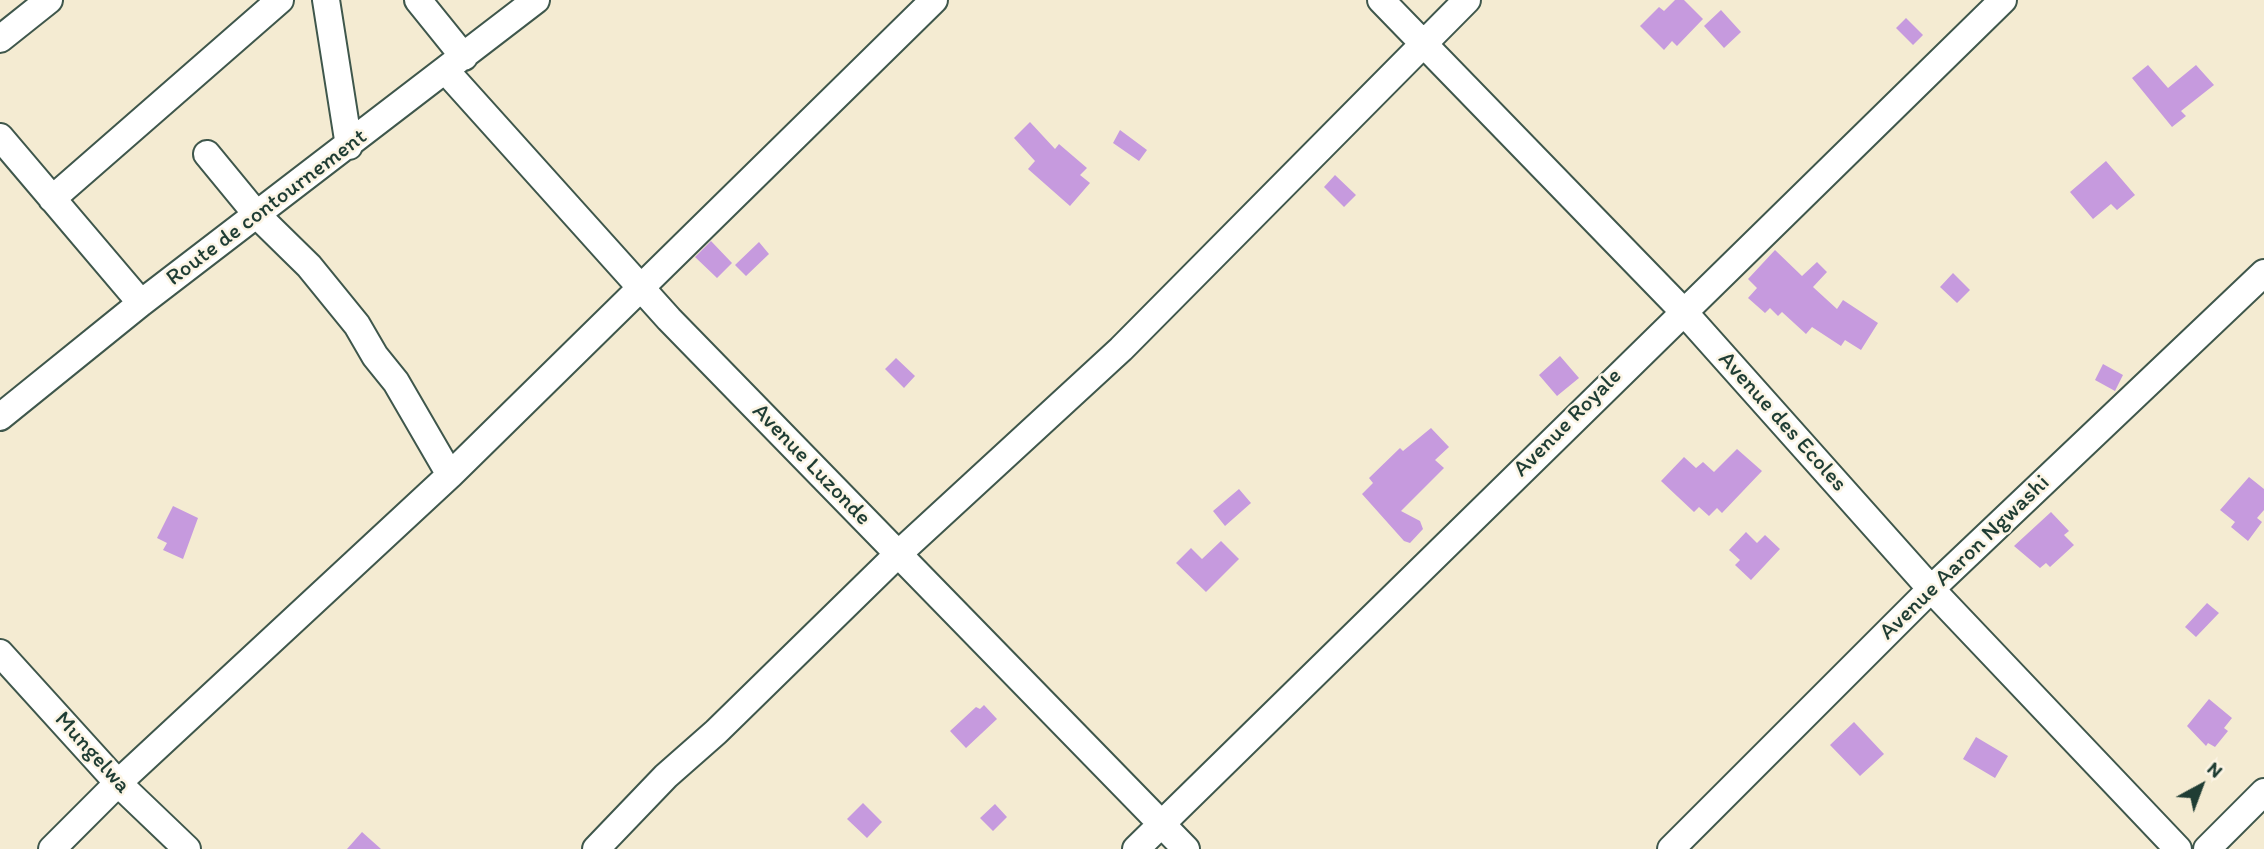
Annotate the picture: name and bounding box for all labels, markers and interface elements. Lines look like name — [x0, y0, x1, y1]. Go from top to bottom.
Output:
street label: Route de contournement — [161, 124, 373, 292]
street label: Avenue des Ecoles — [1712, 346, 1852, 498]
street label: Avenue Royale — [1508, 363, 1628, 483]
street label: Avenue Luzonde — [746, 398, 876, 532]
street label: Avenue Aaron Ngwashi — [1874, 470, 2056, 646]
street label: Mungelwa — [48, 706, 136, 800]
north arrow — [2166, 751, 2236, 821]
text: N — [2203, 757, 2227, 783]

